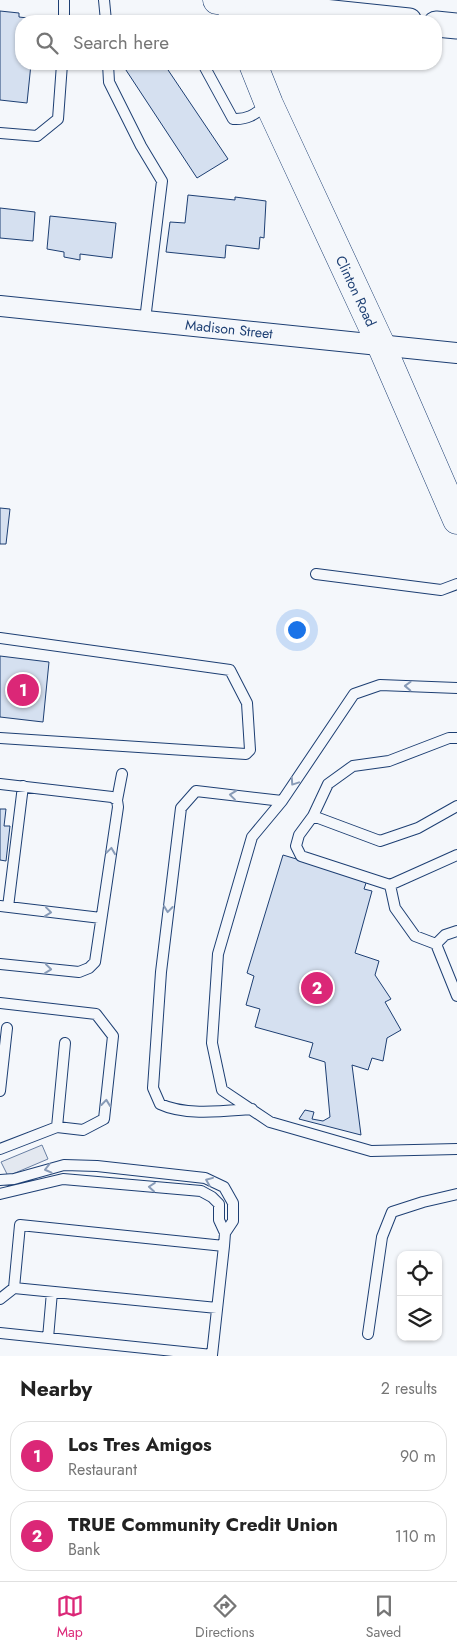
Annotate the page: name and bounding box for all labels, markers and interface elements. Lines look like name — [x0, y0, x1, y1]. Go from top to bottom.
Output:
search box — [15, 15, 442, 70]
icon: search — [33, 29, 61, 57]
text: Search here — [73, 29, 169, 56]
street label: Clinton Road — [331, 252, 381, 330]
street label: Madison Street — [184, 314, 274, 344]
your location — [284, 617, 310, 643]
pin: 1 — [7, 671, 39, 709]
one-way arrow — [404, 681, 412, 692]
one-way arrow — [291, 777, 300, 786]
one-way arrow — [229, 790, 237, 801]
one-way arrow — [105, 846, 116, 854]
one-way arrow — [163, 905, 174, 913]
one-way arrow — [45, 906, 53, 917]
one-way arrow — [45, 963, 53, 974]
pin: 2 — [301, 969, 333, 1007]
one-way arrow — [100, 1099, 111, 1107]
one-way arrow — [44, 1163, 53, 1174]
one-way arrow — [205, 1177, 214, 1187]
one-way arrow — [148, 1182, 156, 1193]
map controls — [397, 1251, 442, 1341]
button: locate — [397, 1251, 442, 1296]
button: layers — [397, 1296, 442, 1341]
text: Nearby — [20, 1374, 92, 1404]
text: 2 results — [381, 1377, 437, 1400]
text: Los Tres Amigos — [68, 1431, 212, 1458]
text: 1 — [33, 1445, 41, 1468]
text: 90 m — [400, 1445, 436, 1468]
text: Restaurant — [68, 1458, 137, 1481]
text: TRUE Community Credit Union — [68, 1511, 338, 1538]
text: 2 — [32, 1525, 42, 1548]
text: 110 m — [395, 1525, 436, 1548]
text: Bank — [68, 1538, 100, 1561]
tab: Map — [56, 1592, 84, 1642]
tab: Directions — [195, 1592, 254, 1642]
tab: Saved — [366, 1592, 401, 1642]

